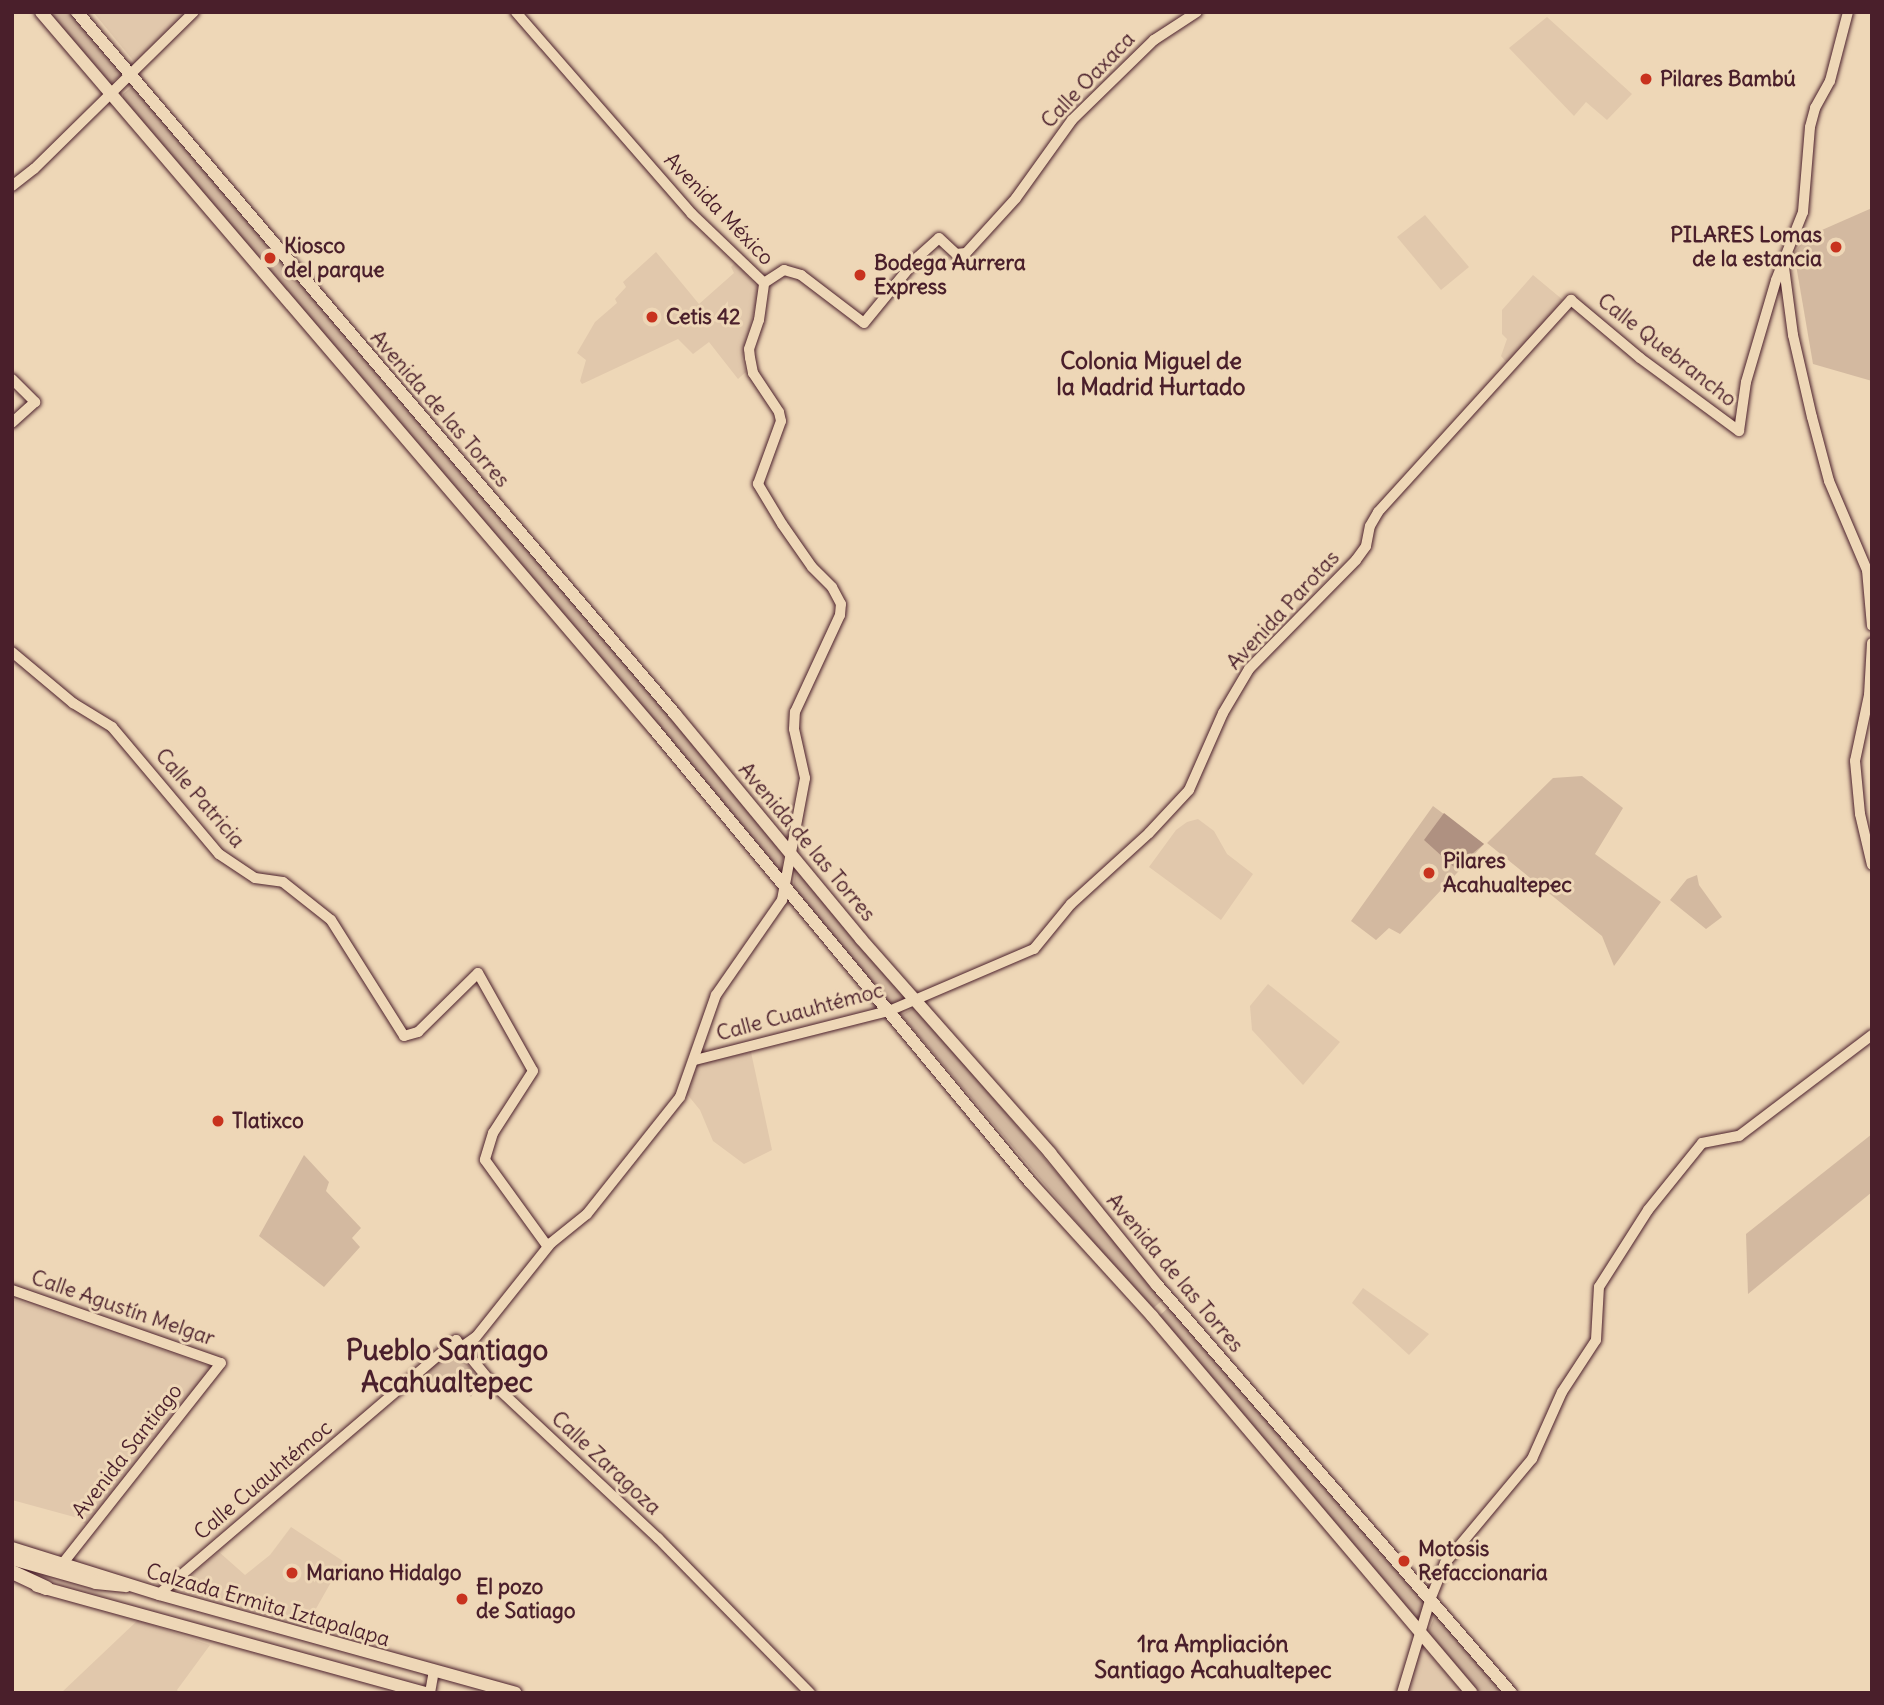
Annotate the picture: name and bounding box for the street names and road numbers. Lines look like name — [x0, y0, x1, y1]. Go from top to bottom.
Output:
street label: Calle Oaxaca — [1036, 27, 1140, 133]
street label: Avenida México — [659, 148, 779, 270]
street label: Calle Quebrancho — [1593, 288, 1741, 412]
street label: Avenida de las Torres — [365, 325, 515, 493]
street label: Avenida Parotas — [1221, 545, 1345, 675]
street label: Calle Patricia — [150, 743, 250, 853]
street label: Avenida de las Torres — [733, 757, 881, 927]
street label: Calle Cuauhtémoc — [714, 978, 886, 1046]
street label: Avenida de las Torres — [1101, 1188, 1249, 1358]
street label: Calle Agustín Melgar — [28, 1265, 218, 1351]
street label: Avenida Santiago — [67, 1379, 187, 1523]
street label: Calle Zaragoza — [546, 1406, 666, 1520]
street label: Calle Cuauhtémoc — [189, 1415, 337, 1545]
street label: Calzada Ermita Iztapalapa — [143, 1558, 393, 1652]

